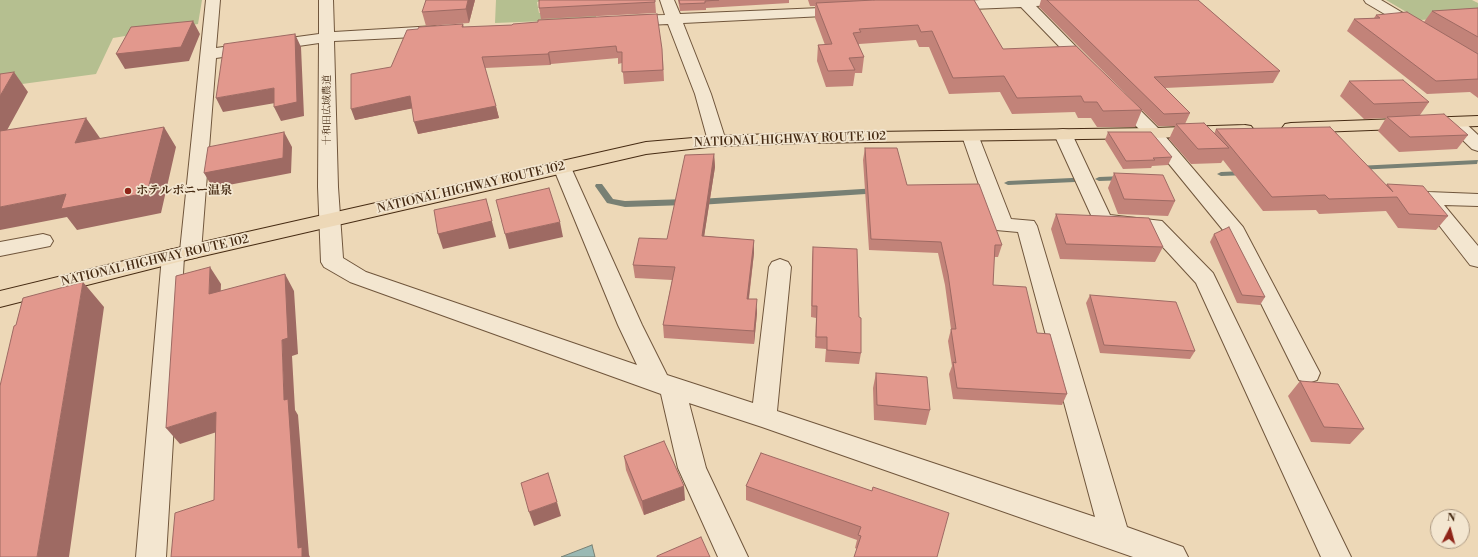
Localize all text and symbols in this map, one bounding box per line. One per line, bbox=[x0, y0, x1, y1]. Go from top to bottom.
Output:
street label: 十和田広域農道 bbox=[322, 75, 334, 145]
street label: NATIONAL HIGHWAY ROUTE 102 bbox=[694, 129, 886, 151]
street label: NATIONAL HIGHWAY ROUTE 102 bbox=[376, 159, 566, 217]
place label: ホテルポニー温泉 bbox=[136, 184, 232, 198]
marker: ホテルポニー温泉 bbox=[123, 186, 133, 196]
street label: NATIONAL HIGHWAY ROUTE 102 bbox=[60, 232, 250, 290]
north arrow bbox=[1430, 509, 1470, 549]
text: N bbox=[1446, 511, 1456, 525]

